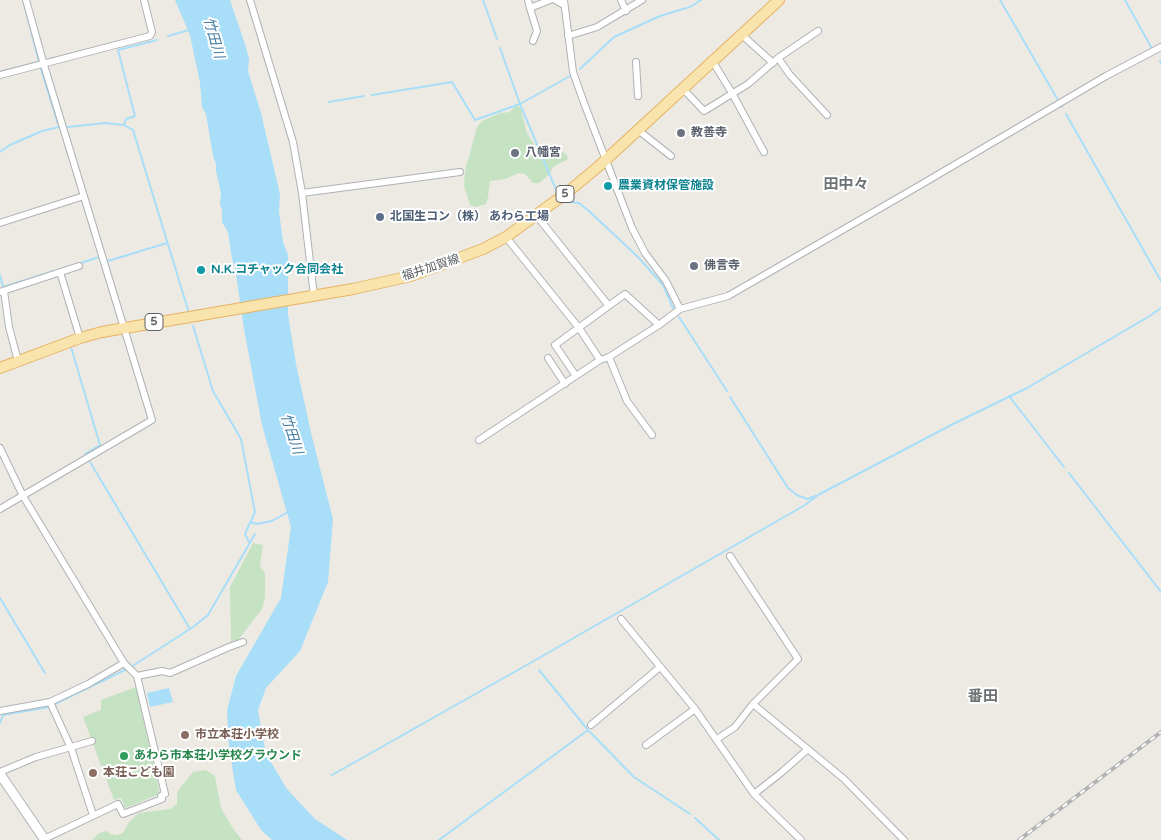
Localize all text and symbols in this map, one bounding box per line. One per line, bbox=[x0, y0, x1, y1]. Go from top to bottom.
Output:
water label: 竹田川 bbox=[199, 15, 227, 61]
place label: 教善寺 bbox=[691, 126, 727, 140]
marker: 教善寺 bbox=[675, 127, 687, 139]
place label: 八幡宮 bbox=[525, 146, 561, 160]
marker: 八幡宮 bbox=[509, 147, 521, 159]
district label: 田中々 bbox=[824, 176, 868, 194]
place label: 農業資材保管施設 bbox=[618, 179, 714, 193]
marker: 農業資材保管施設 bbox=[602, 180, 614, 192]
road number: 5 bbox=[556, 185, 574, 202]
place label: 北国生コン（株） あわら工場 bbox=[390, 210, 549, 224]
marker: 北国生コン（株） あわら工場 bbox=[374, 211, 386, 223]
street label: 福井加賀線 bbox=[400, 252, 462, 284]
place label: 佛言寺 bbox=[704, 259, 740, 273]
marker: 佛言寺 bbox=[688, 260, 700, 272]
place label: N.K.コチャック合同会社 bbox=[211, 263, 343, 277]
marker: N.K.コチャック合同会社 bbox=[195, 264, 207, 276]
road number: 5 bbox=[145, 314, 163, 331]
water label: 竹田川 bbox=[277, 411, 305, 457]
district label: 番田 bbox=[968, 688, 998, 706]
place label: 市立本荘小学校 bbox=[195, 728, 279, 742]
marker: 市立本荘小学校 bbox=[179, 729, 191, 741]
place label: あわら市本荘小学校グラウンド bbox=[134, 749, 302, 763]
marker: あわら市本荘小学校グラウンド bbox=[118, 750, 130, 762]
place label: 本荘こども園 bbox=[103, 766, 175, 780]
marker: 本荘こども園 bbox=[87, 767, 99, 779]

